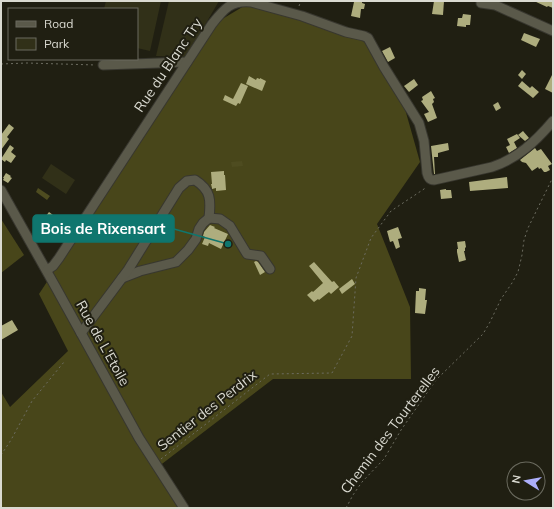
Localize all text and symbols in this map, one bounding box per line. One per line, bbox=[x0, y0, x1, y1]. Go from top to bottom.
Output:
legend bbox=[8, 8, 138, 60]
street label: Rue du Blanc Try bbox=[130, 14, 206, 115]
text: Road bbox=[44, 16, 73, 31]
text: Park bbox=[44, 36, 70, 51]
callout: Bois de Rixensart bbox=[33, 215, 174, 242]
text: Bois de Rixensart bbox=[41, 219, 166, 238]
street label: Rue de L'Etoile bbox=[72, 297, 134, 389]
street label: Chemin des Tourterelles bbox=[336, 363, 444, 497]
street label: Sentier des Perdrix bbox=[154, 365, 261, 454]
north arrow bbox=[506, 461, 546, 501]
text: N bbox=[509, 474, 524, 485]

